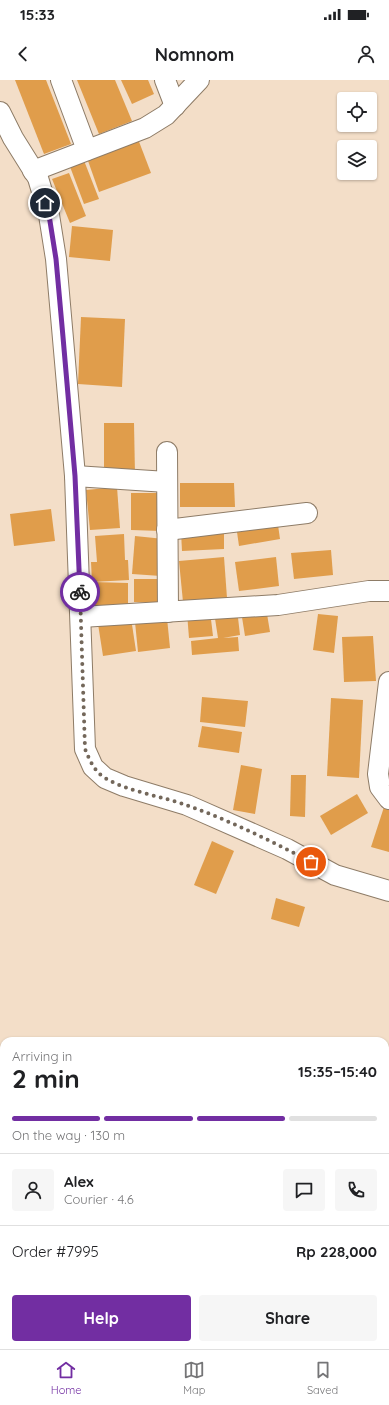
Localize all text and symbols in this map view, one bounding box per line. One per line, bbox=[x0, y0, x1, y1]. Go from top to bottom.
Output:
text: 15:33 bbox=[20, 5, 55, 24]
icon: back bbox=[12, 43, 34, 65]
text: Nomnom bbox=[155, 43, 234, 66]
icon: person bbox=[355, 43, 377, 65]
map controls bbox=[337, 92, 377, 180]
button: locate bbox=[337, 92, 377, 132]
button: layers bbox=[337, 140, 377, 180]
pin bbox=[28, 186, 62, 220]
icon: home bbox=[34, 192, 56, 214]
courier bbox=[60, 572, 100, 612]
icon: bike bbox=[69, 581, 91, 603]
pin bbox=[294, 845, 328, 879]
icon: bag bbox=[300, 851, 322, 873]
text: Arriving in bbox=[12, 1048, 72, 1064]
text: 2 min bbox=[12, 1062, 80, 1095]
text: 15:35–15:40 bbox=[298, 1062, 377, 1081]
text: On the way · 130 m bbox=[12, 1127, 125, 1143]
button: person bbox=[12, 1169, 54, 1211]
button: chat bbox=[283, 1169, 325, 1211]
button: phone bbox=[335, 1169, 377, 1211]
text: Alex bbox=[64, 1172, 94, 1191]
text: Courier · 4.6 bbox=[64, 1191, 134, 1207]
text: Order #7995 bbox=[12, 1242, 99, 1261]
text: Rp 228,000 bbox=[296, 1242, 377, 1261]
button: Help bbox=[12, 1295, 191, 1341]
button: Share bbox=[199, 1295, 377, 1341]
tab: Home bbox=[51, 1359, 82, 1397]
tab: Map bbox=[183, 1359, 205, 1397]
tab: Saved bbox=[307, 1359, 338, 1397]

